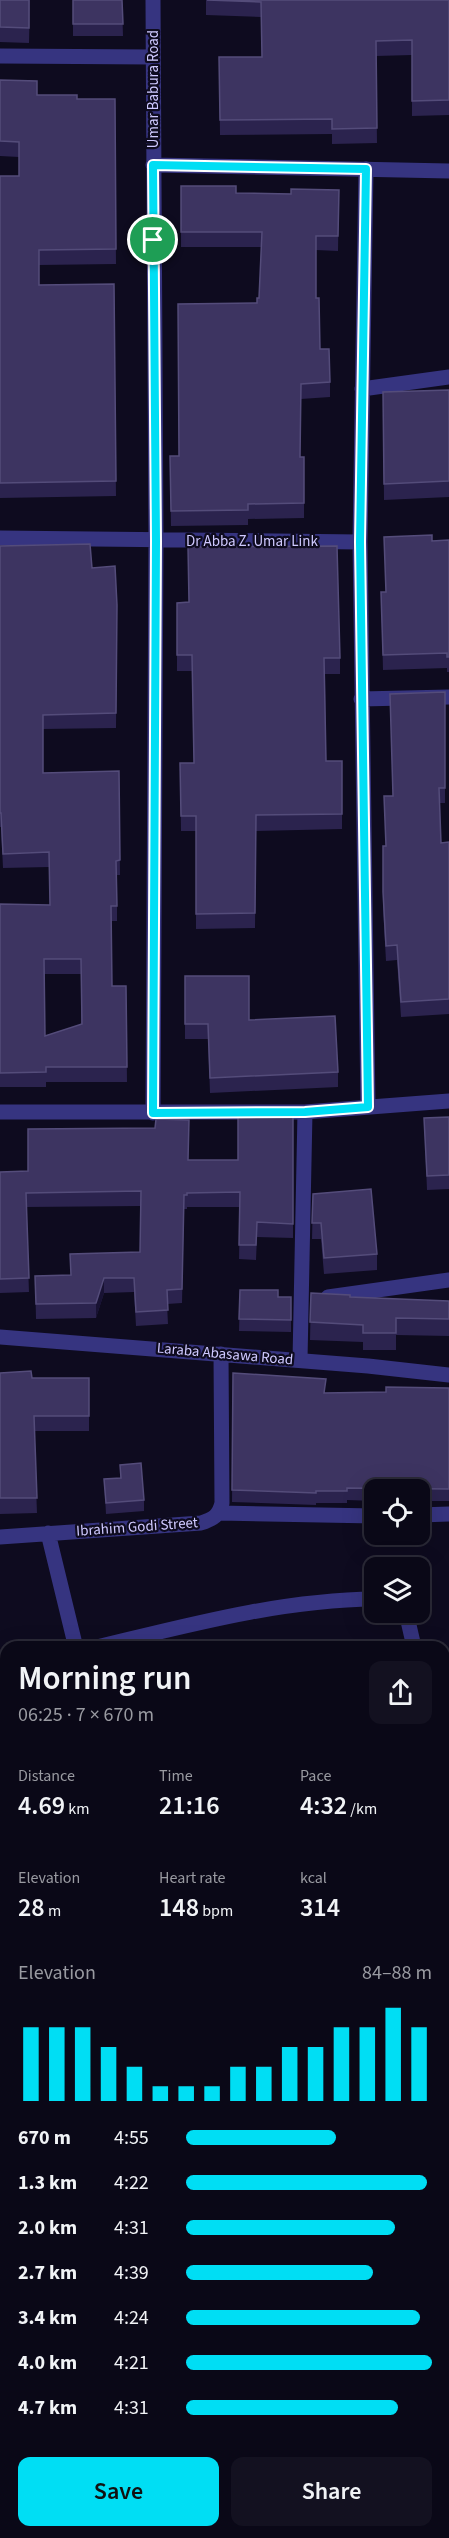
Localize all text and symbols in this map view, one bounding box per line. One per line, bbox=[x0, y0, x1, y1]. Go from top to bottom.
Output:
street label: Umar Babura Road bbox=[143, 30, 164, 148]
pin bbox=[127, 214, 178, 265]
icon: arrive bbox=[136, 223, 169, 256]
street label: Dr Abba Z. Umar Link bbox=[186, 531, 318, 552]
street label: Laraba Abasawa Road bbox=[156, 1338, 294, 1370]
map controls bbox=[364, 1479, 430, 1623]
button: locate bbox=[364, 1479, 430, 1545]
street label: Ibrahim Godi Street bbox=[75, 1512, 199, 1542]
button: layers bbox=[364, 1557, 430, 1623]
text: Morning run bbox=[18, 1655, 192, 1702]
button: share bbox=[369, 1661, 432, 1724]
text: 06:25 · 7 × 670 m bbox=[18, 1701, 154, 1729]
text: Distance bbox=[18, 1765, 75, 1787]
text: Time bbox=[159, 1765, 193, 1787]
text: Pace bbox=[300, 1765, 331, 1787]
text: 4.69 bbox=[18, 1787, 65, 1824]
text: 21:16 bbox=[159, 1787, 220, 1824]
text: 4:32 bbox=[300, 1787, 347, 1824]
text: km bbox=[65, 1798, 90, 1820]
text: /km bbox=[347, 1798, 377, 1820]
text: Elevation bbox=[18, 1867, 80, 1889]
text: Heart rate bbox=[159, 1867, 226, 1889]
text: kcal bbox=[300, 1867, 327, 1889]
text: 28 bbox=[18, 1889, 45, 1926]
text: 148 bbox=[159, 1889, 199, 1926]
text: 314 bbox=[300, 1889, 340, 1926]
text: m bbox=[45, 1900, 61, 1922]
text: bpm bbox=[199, 1900, 233, 1922]
text: Elevation bbox=[18, 1959, 96, 1987]
text: 84–88 m bbox=[362, 1959, 432, 1987]
text: 670 m bbox=[18, 2124, 71, 2152]
text: 4:55 bbox=[114, 2124, 149, 2152]
text: 1.3 km bbox=[18, 2169, 77, 2197]
text: 4:22 bbox=[114, 2169, 149, 2197]
text: 2.0 km bbox=[18, 2214, 77, 2242]
text: 4:31 bbox=[114, 2214, 149, 2242]
text: 2.7 km bbox=[18, 2259, 77, 2287]
text: 4:39 bbox=[114, 2259, 149, 2287]
text: 3.4 km bbox=[18, 2304, 77, 2332]
text: 4:24 bbox=[114, 2304, 149, 2332]
text: 4.0 km bbox=[18, 2349, 77, 2377]
text: 4:21 bbox=[114, 2349, 149, 2377]
text: 4.7 km bbox=[18, 2394, 77, 2422]
text: 4:31 bbox=[114, 2394, 149, 2422]
button: Save bbox=[18, 2457, 219, 2526]
button: Share bbox=[231, 2457, 432, 2526]

